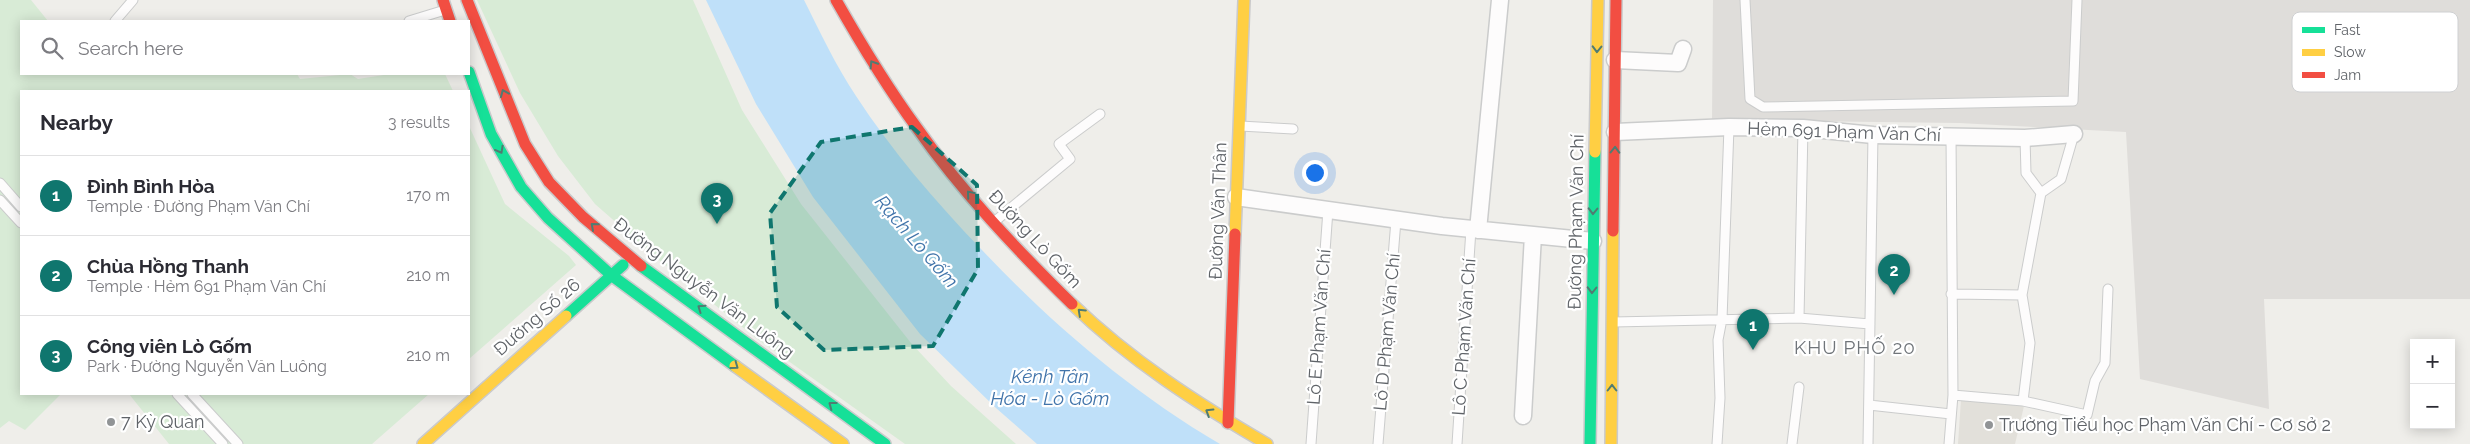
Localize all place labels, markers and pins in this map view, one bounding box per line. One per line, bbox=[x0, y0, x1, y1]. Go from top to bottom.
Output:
pin: 3 bbox=[701, 183, 733, 224]
pin: 2 bbox=[1878, 254, 1910, 295]
pin: 1 bbox=[1737, 309, 1769, 350]
place label: 7 Kỳ Quan bbox=[121, 411, 205, 432]
place label: Trường Tiểu học Phạm Văn Chí - Cơ sở 2 bbox=[1999, 414, 2331, 435]
marker: 7 Kỳ Quan bbox=[105, 416, 117, 428]
marker: Trường Tiểu học Phạm Văn Chí - Cơ sở 2 bbox=[1983, 419, 1995, 431]

